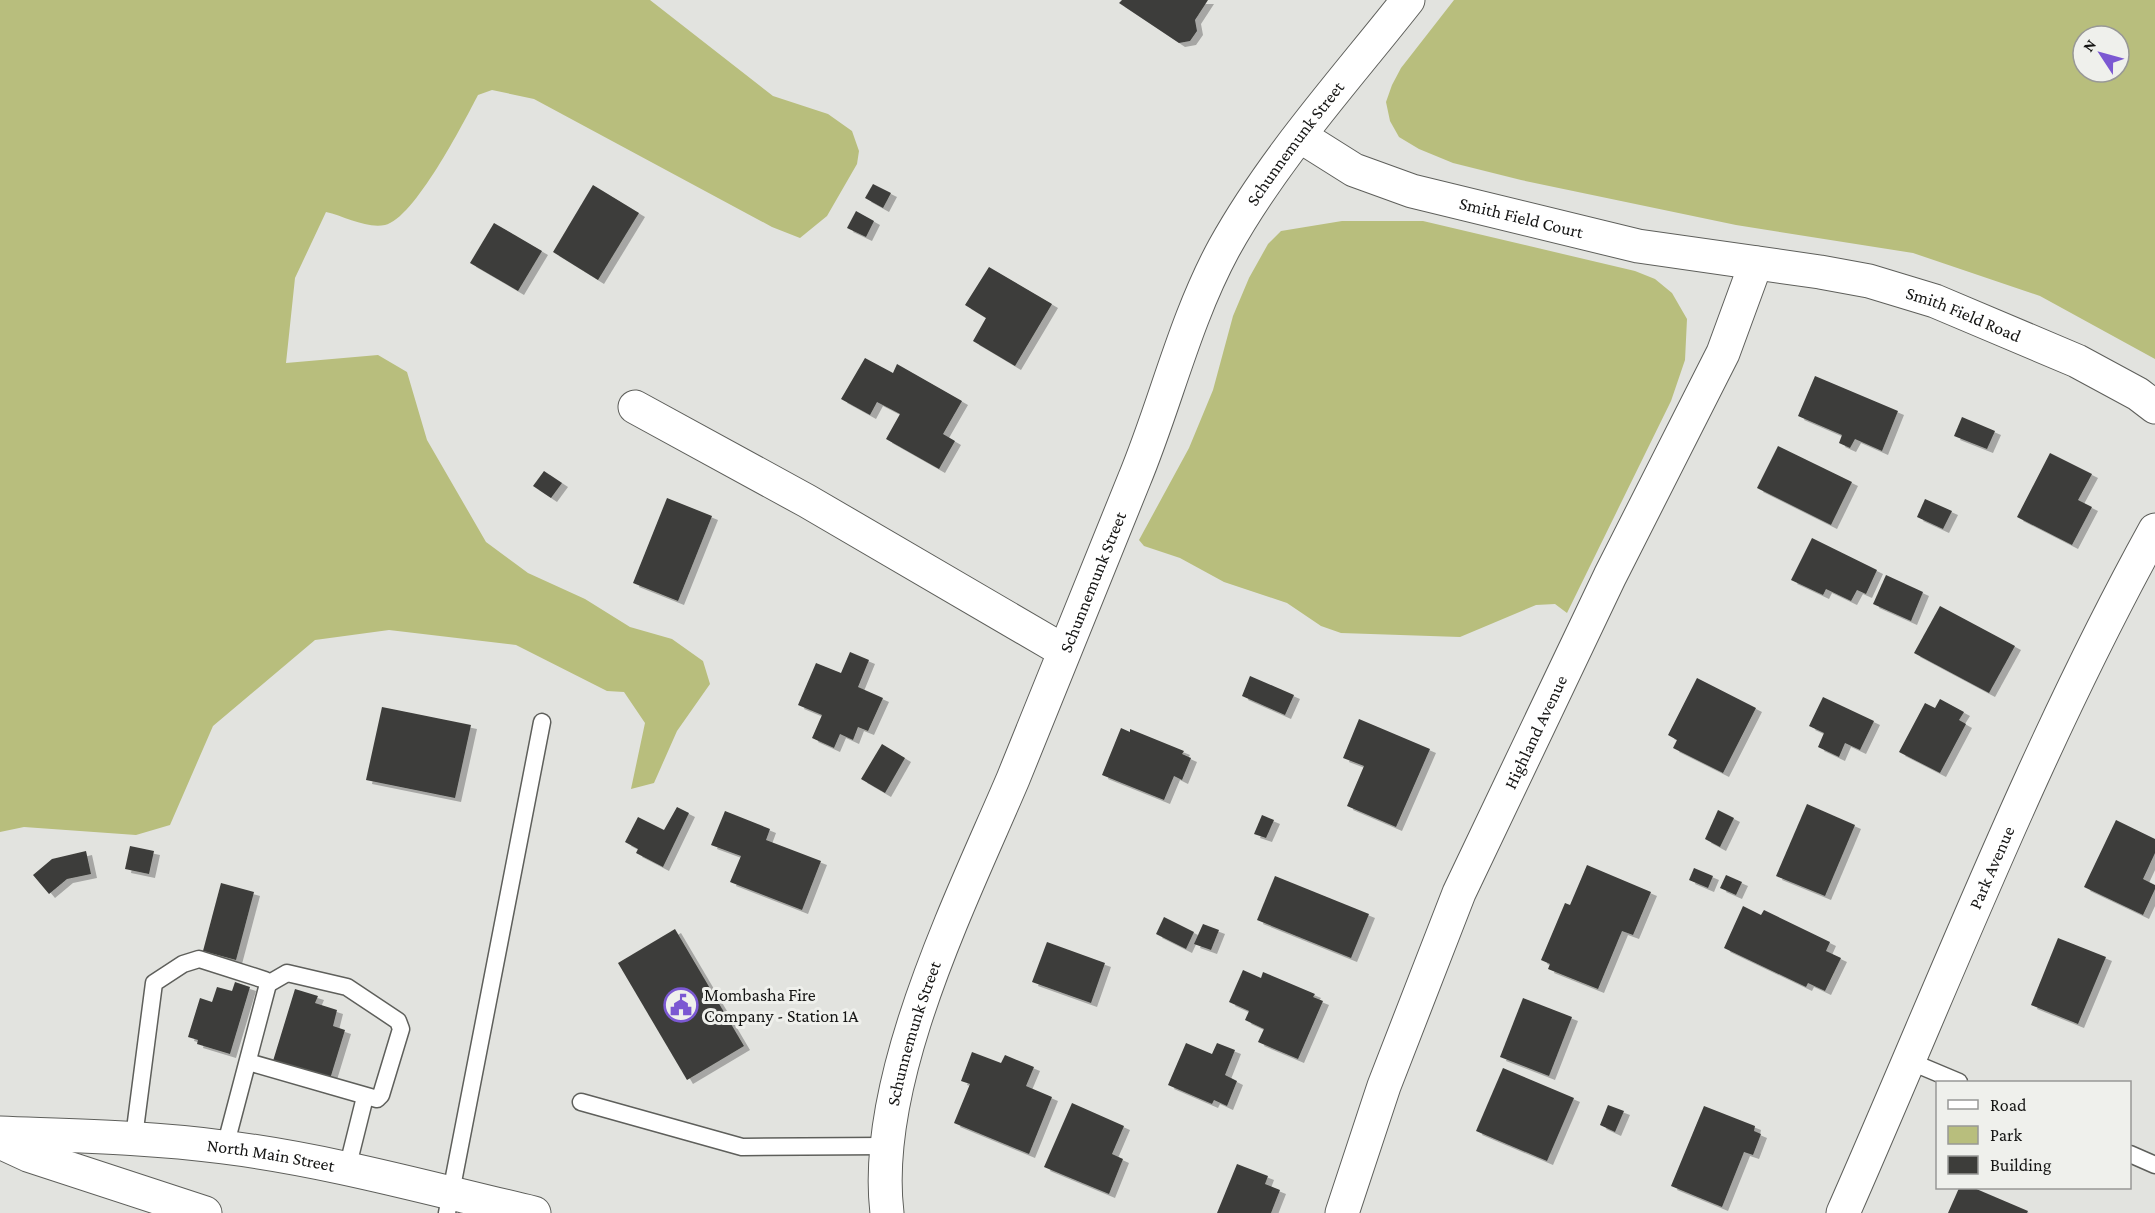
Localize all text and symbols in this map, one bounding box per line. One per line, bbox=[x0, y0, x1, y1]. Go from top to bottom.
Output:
north arrow bbox=[2071, 24, 2131, 84]
text: N bbox=[2079, 36, 2099, 55]
street label: Schunnemunk Street bbox=[1242, 76, 1349, 209]
street label: Smith Field Court bbox=[1457, 193, 1586, 243]
street label: Smith Field Road bbox=[1904, 283, 2024, 346]
street label: Schunnemunk Street bbox=[1055, 508, 1131, 656]
street label: Highland Avenue bbox=[1500, 672, 1571, 792]
street label: Park Avenue bbox=[1965, 823, 2019, 912]
street label: Schunnemunk Street bbox=[883, 957, 945, 1108]
place label: Mombasha Fire Company - Station 1A bbox=[704, 985, 859, 1026]
public building icon: Mombasha Fire Company - Station 1A bbox=[663, 987, 699, 1023]
legend bbox=[1936, 1081, 2131, 1189]
text: Road bbox=[1990, 1095, 2027, 1115]
text: Park bbox=[1990, 1125, 2022, 1145]
street label: North Main Street bbox=[206, 1135, 338, 1176]
text: Building bbox=[1990, 1155, 2052, 1175]

